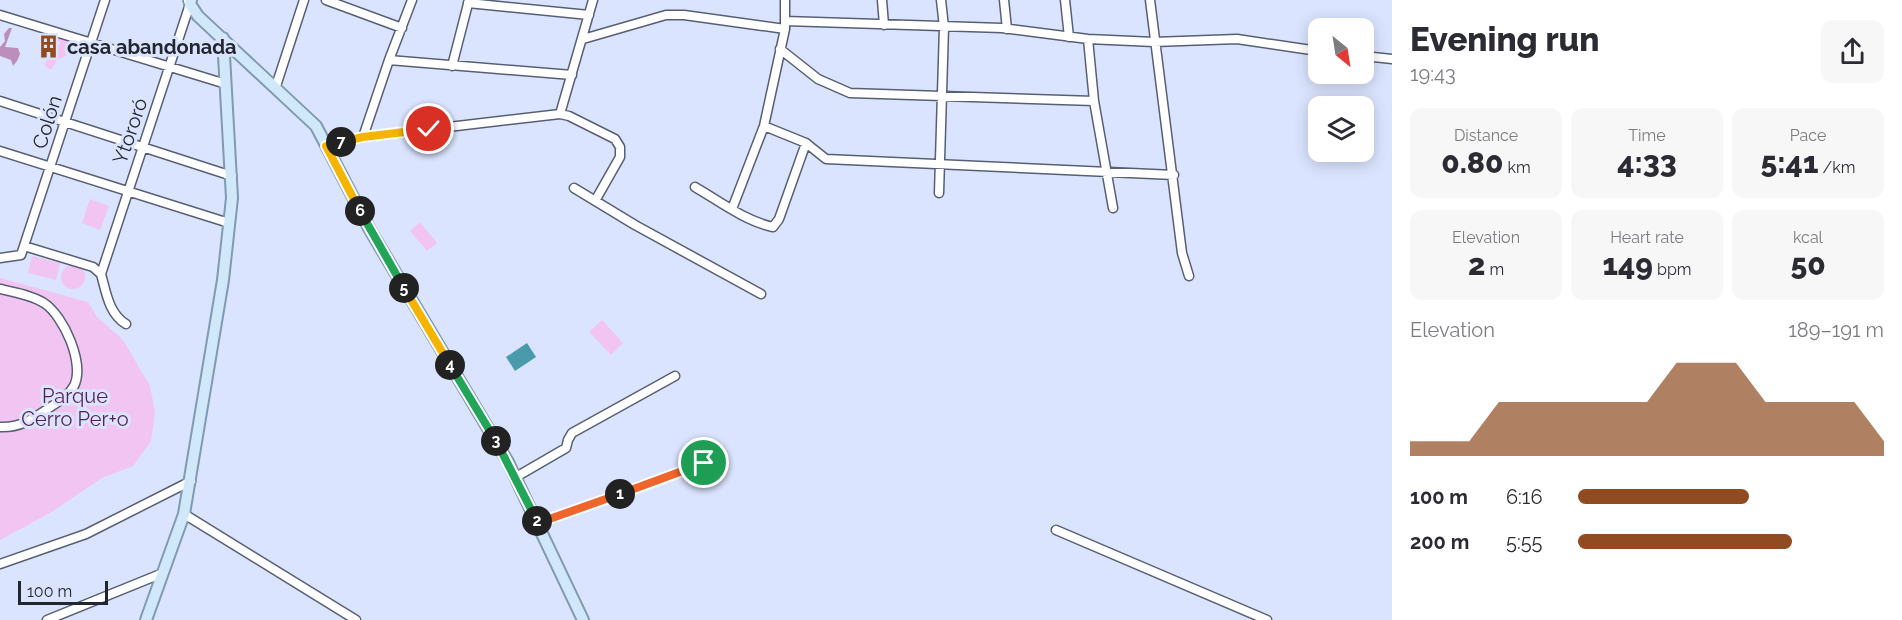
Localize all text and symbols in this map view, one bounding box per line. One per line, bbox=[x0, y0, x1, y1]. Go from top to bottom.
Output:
north arrow bbox=[1308, 18, 1374, 84]
map controls bbox=[1308, 18, 1374, 162]
text: Evening run bbox=[1410, 20, 1600, 59]
button: share bbox=[1821, 20, 1884, 83]
building icon: casa abandonada bbox=[36, 34, 62, 60]
place label: casa abandonada bbox=[67, 35, 237, 59]
text: 19:43 bbox=[1410, 62, 1456, 86]
street label: Colón bbox=[27, 92, 67, 152]
street label: Ytororó bbox=[108, 95, 152, 167]
button: layers bbox=[1308, 96, 1374, 162]
pin bbox=[403, 103, 454, 154]
icon: check bbox=[412, 112, 445, 145]
text: Distance bbox=[1454, 126, 1518, 145]
text: Time bbox=[1628, 126, 1666, 145]
text: Pace bbox=[1790, 126, 1826, 145]
pin: 7 bbox=[326, 127, 356, 157]
text: 7 bbox=[337, 132, 345, 151]
text: 0.80 bbox=[1441, 145, 1503, 180]
text: 4:33 bbox=[1617, 145, 1677, 180]
text: 5:41 bbox=[1761, 145, 1818, 180]
text: km bbox=[1503, 158, 1531, 177]
text: /km bbox=[1818, 158, 1855, 177]
pin: 6 bbox=[345, 196, 375, 226]
text: 6 bbox=[355, 201, 365, 220]
text: Elevation bbox=[1452, 228, 1520, 247]
text: Heart rate bbox=[1610, 228, 1684, 247]
text: kcal bbox=[1793, 228, 1823, 247]
text: 2 bbox=[1468, 247, 1485, 282]
text: 149 bbox=[1602, 247, 1653, 282]
text: 50 bbox=[1790, 247, 1826, 282]
text: m bbox=[1485, 260, 1504, 279]
text: bpm bbox=[1653, 260, 1692, 279]
pin: 5 bbox=[389, 273, 419, 303]
text: 5 bbox=[400, 278, 408, 297]
text: Elevation bbox=[1410, 318, 1495, 342]
text: 189–191 m bbox=[1788, 318, 1884, 342]
pin: 4 bbox=[435, 350, 465, 380]
text: 4 bbox=[445, 355, 455, 374]
park label: Parque Cerro Per+o bbox=[21, 384, 129, 431]
pin: 3 bbox=[481, 426, 511, 456]
text: 3 bbox=[492, 431, 500, 450]
pin bbox=[678, 437, 729, 488]
icon: arrive bbox=[687, 446, 720, 479]
pin: 1 bbox=[605, 479, 635, 509]
text: 1 bbox=[616, 484, 624, 503]
text: 100 m bbox=[1410, 485, 1468, 509]
text: 6:16 bbox=[1506, 485, 1542, 509]
pin: 2 bbox=[522, 506, 552, 536]
text: 2 bbox=[532, 511, 542, 530]
text: 200 m bbox=[1410, 530, 1469, 554]
text: 5:55 bbox=[1506, 530, 1542, 554]
scale bar bbox=[18, 578, 108, 606]
text: 100 m bbox=[27, 582, 72, 601]

